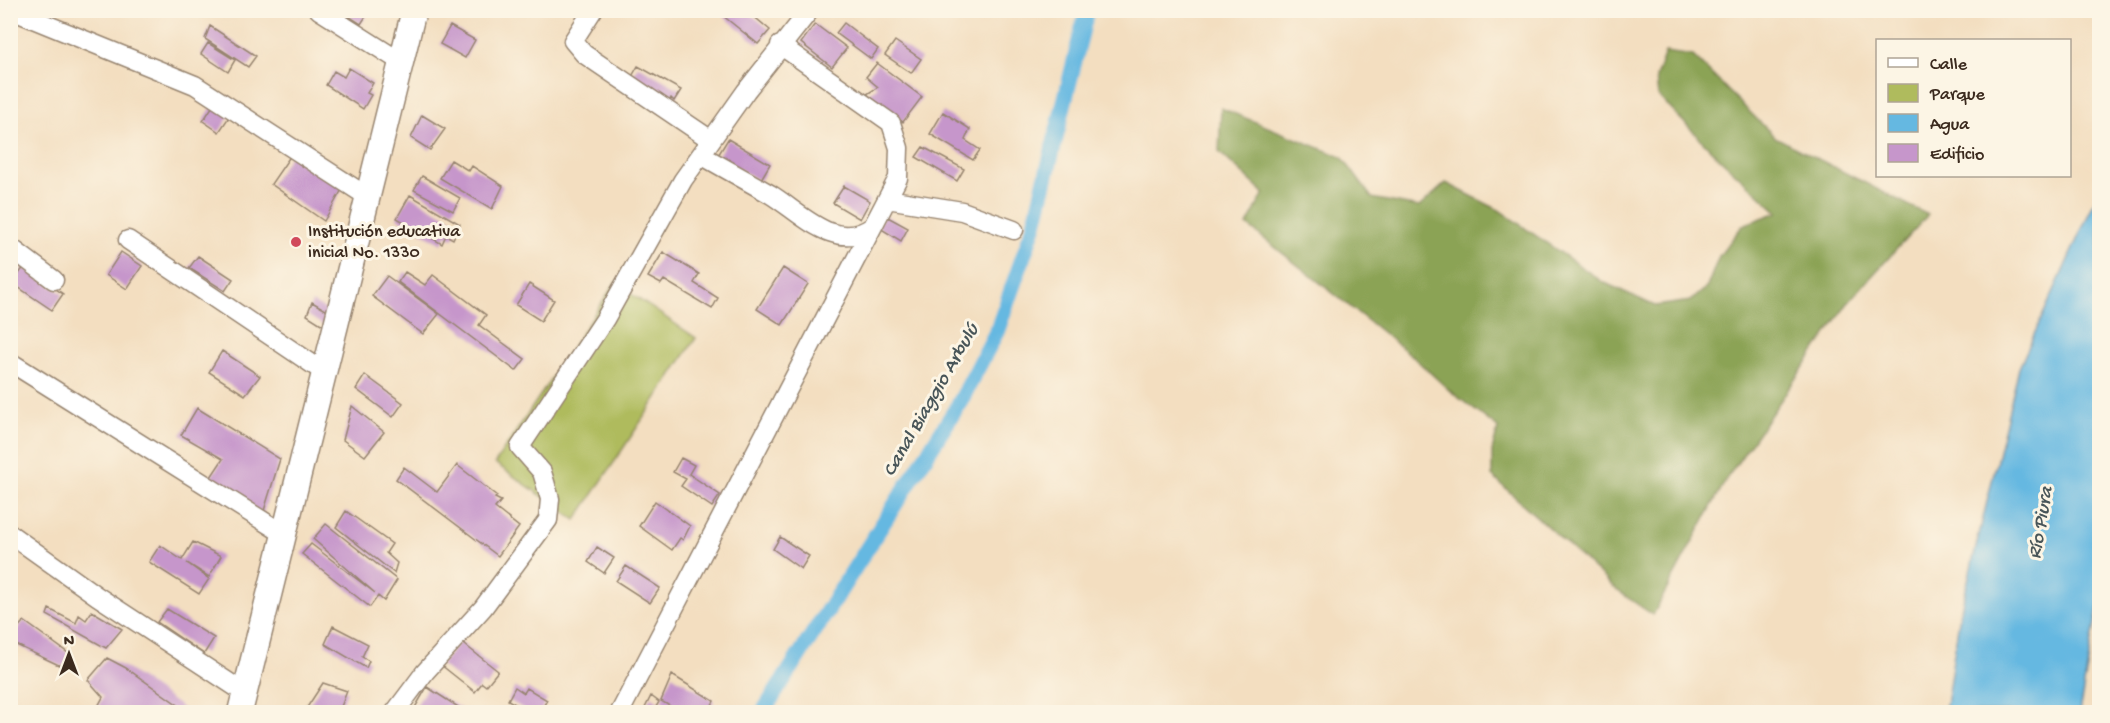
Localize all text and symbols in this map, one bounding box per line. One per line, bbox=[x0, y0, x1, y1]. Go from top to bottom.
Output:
legend bbox=[1876, 39, 2071, 177]
text: Calle bbox=[1930, 55, 1968, 76]
text: Parque bbox=[1929, 85, 1986, 106]
text: Agua bbox=[1930, 115, 1970, 136]
text: Edificio bbox=[1930, 145, 1984, 166]
place label: Institución educativa inicial No. 1330 bbox=[308, 222, 461, 264]
marker: Institución educativa inicial No. 1330 bbox=[289, 235, 303, 249]
water label: Canal Biaggio Arbulú bbox=[879, 319, 986, 481]
water label: Río Piura bbox=[2024, 483, 2060, 561]
north arrow bbox=[39, 624, 99, 684]
text: N bbox=[64, 633, 75, 652]

